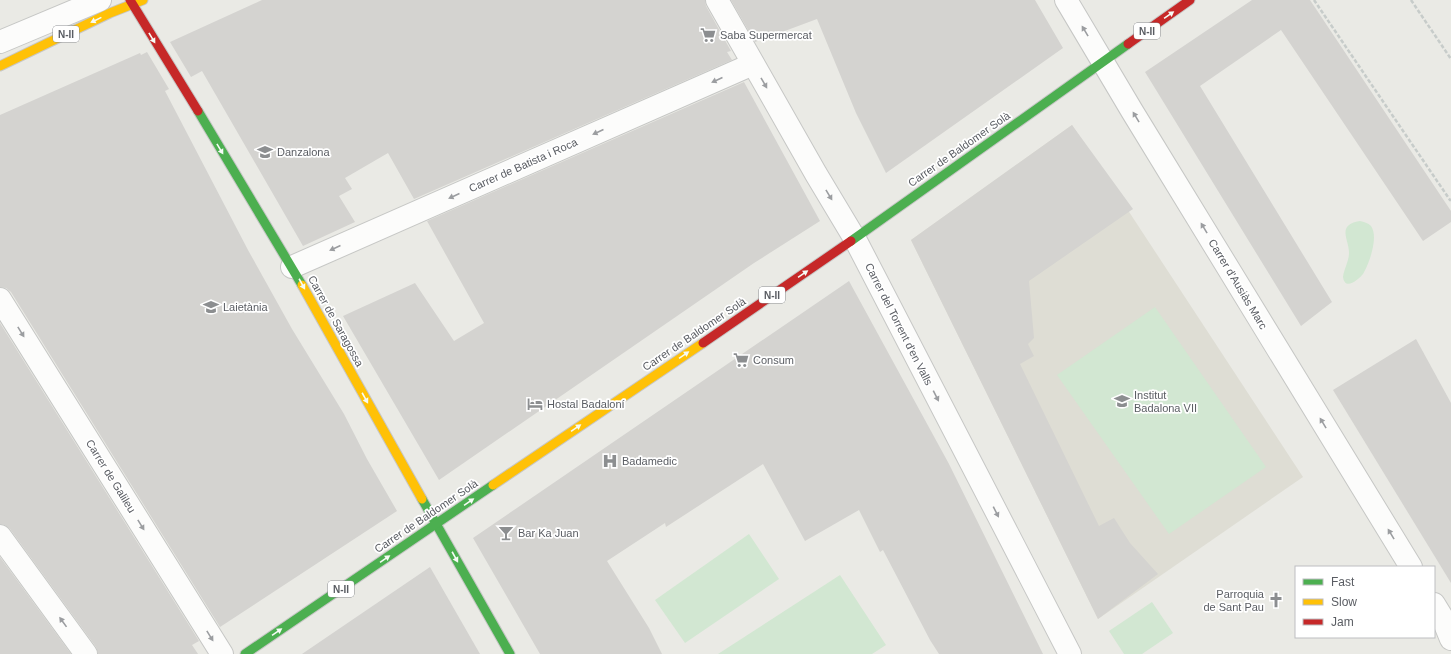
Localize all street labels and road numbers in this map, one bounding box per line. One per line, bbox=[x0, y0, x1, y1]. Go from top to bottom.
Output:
road number: N-II bbox=[1134, 23, 1160, 39]
road number: N-II bbox=[53, 26, 79, 42]
street label: Carrer de Baldomer Solà bbox=[906, 109, 1013, 189]
street label: Carrer de Batista i Roca bbox=[467, 135, 580, 194]
street label: Carrer d'Ausiàs Marc bbox=[1206, 237, 1270, 332]
street label: Carrer del Torrent d'en Valls bbox=[863, 261, 935, 388]
street label: Carrer de Saragossa bbox=[306, 273, 366, 369]
road number: N-II bbox=[759, 287, 785, 303]
street label: Carrer de Baldomer Solà bbox=[640, 295, 749, 373]
street label: Carrer de Galileu bbox=[84, 437, 138, 515]
street label: Carrer de Baldomer Solà bbox=[372, 477, 481, 555]
road number: N-II bbox=[328, 581, 354, 597]

